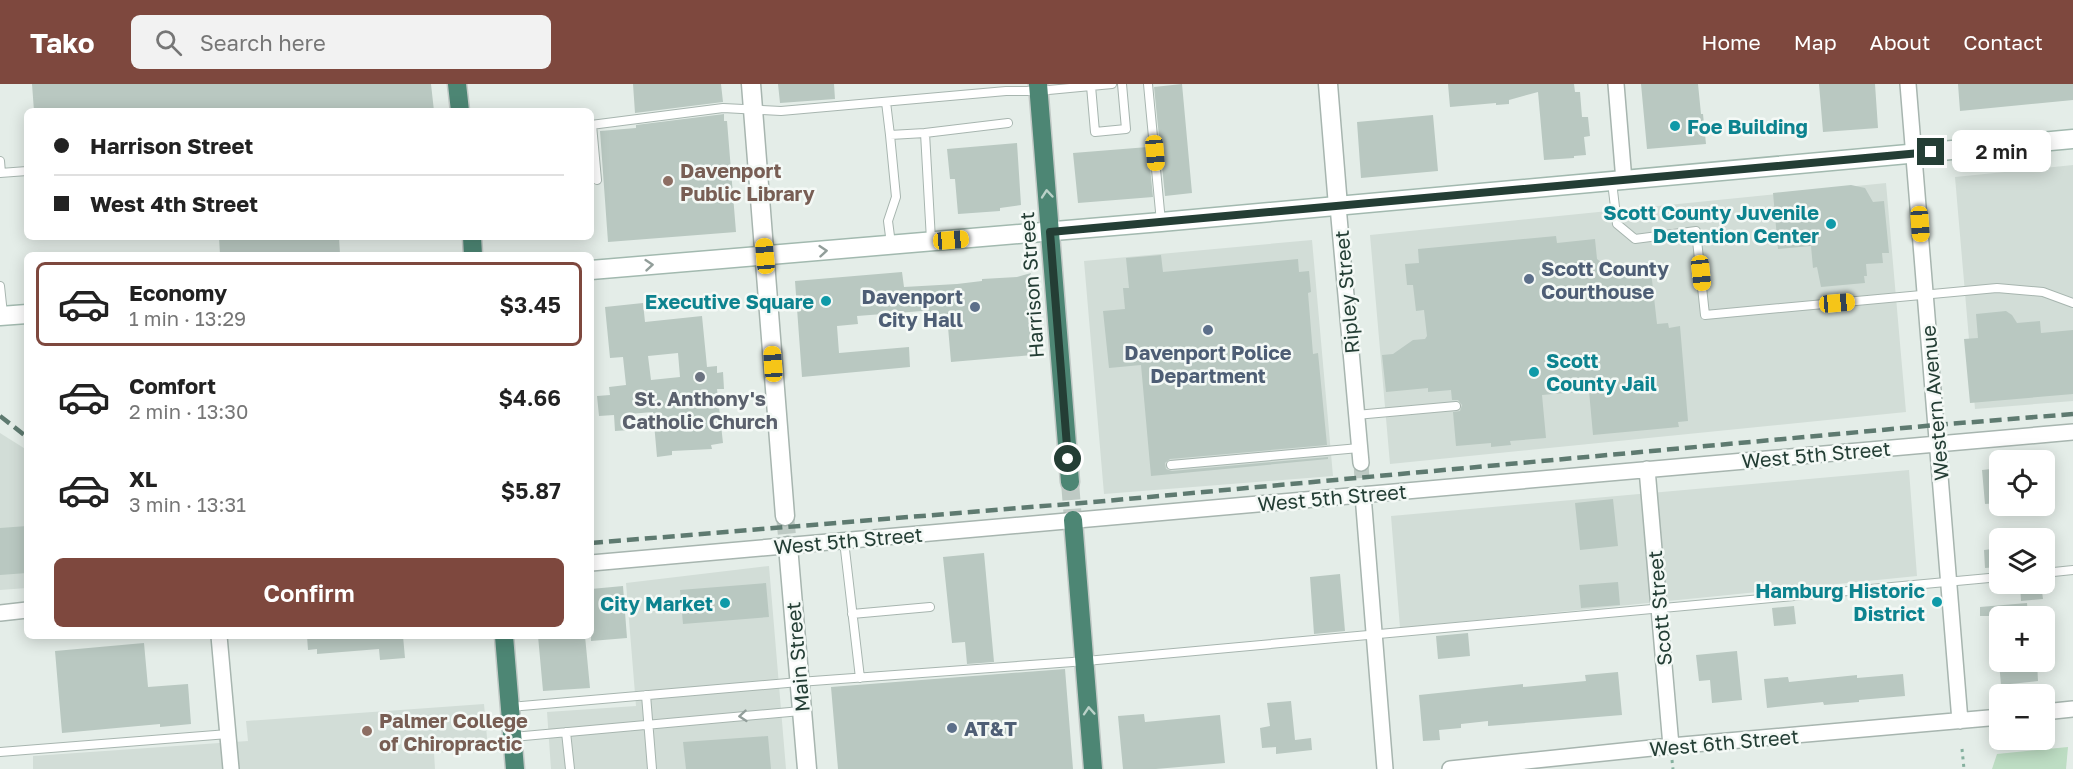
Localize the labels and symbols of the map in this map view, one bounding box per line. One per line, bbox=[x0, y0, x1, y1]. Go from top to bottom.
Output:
place label: Foe Building bbox=[1687, 114, 1808, 138]
marker: Foe Building bbox=[1668, 119, 1682, 133]
callout: 2 min bbox=[1952, 131, 2051, 173]
car bbox=[1144, 134, 1166, 172]
route end bbox=[1917, 138, 1944, 165]
place label: Davenport Public Library bbox=[680, 158, 815, 205]
marker: Davenport Public Library bbox=[661, 174, 675, 188]
one-way arrow bbox=[1041, 189, 1054, 198]
place label: Scott County Juvenile Detention Center bbox=[1603, 200, 1819, 247]
car bbox=[1910, 205, 1930, 243]
street label: Harrison Street bbox=[1014, 211, 1048, 359]
marker: Scott County Juvenile Detention Center bbox=[1824, 217, 1838, 231]
car bbox=[932, 229, 970, 251]
street label: Ripley Street bbox=[1329, 229, 1363, 355]
car bbox=[754, 237, 776, 275]
one-way arrow bbox=[819, 245, 828, 258]
car bbox=[1690, 254, 1712, 292]
place label: Scott County Courthouse bbox=[1541, 256, 1669, 303]
one-way arrow bbox=[645, 259, 654, 272]
marker: Scott County Courthouse bbox=[1522, 272, 1536, 286]
place label: Davenport City Hall bbox=[861, 284, 963, 331]
place label: Executive Square bbox=[645, 289, 814, 313]
car bbox=[1818, 292, 1856, 314]
marker: Executive Square bbox=[819, 294, 833, 308]
marker: Davenport City Hall bbox=[968, 300, 982, 314]
marker: Davenport Police Department bbox=[1201, 323, 1215, 337]
street label: Western Avenue bbox=[1915, 324, 1953, 482]
place label: Davenport Police Department bbox=[1124, 340, 1292, 387]
car bbox=[763, 345, 783, 383]
place label: Scott County Jail bbox=[1546, 348, 1657, 395]
marker: Scott County Jail bbox=[1527, 365, 1541, 379]
marker: St. Anthony's Catholic Church bbox=[693, 370, 707, 384]
place label: St. Anthony's Catholic Church bbox=[622, 386, 778, 433]
street label: West 5th Street bbox=[1740, 436, 1892, 472]
route start bbox=[1054, 445, 1081, 472]
street label: West 5th Street bbox=[1256, 479, 1408, 515]
street label: West 5th Street bbox=[772, 522, 924, 558]
street label: Scott Street bbox=[1642, 549, 1676, 667]
place label: Hamburg Historic District bbox=[1755, 578, 1925, 625]
place label: City Market bbox=[600, 591, 713, 615]
marker: Hamburg Historic District bbox=[1930, 595, 1944, 609]
marker: City Market bbox=[718, 596, 732, 610]
street label: Main Street bbox=[780, 601, 814, 713]
one-way arrow bbox=[1083, 706, 1096, 715]
place label: Palmer College of Chiropractic bbox=[379, 708, 528, 755]
one-way arrow bbox=[738, 709, 747, 722]
place label: AT&T bbox=[964, 716, 1017, 740]
marker: AT&T bbox=[945, 721, 959, 735]
marker: Palmer College of Chiropractic bbox=[360, 724, 374, 738]
street label: West 6th Street bbox=[1648, 724, 1800, 760]

